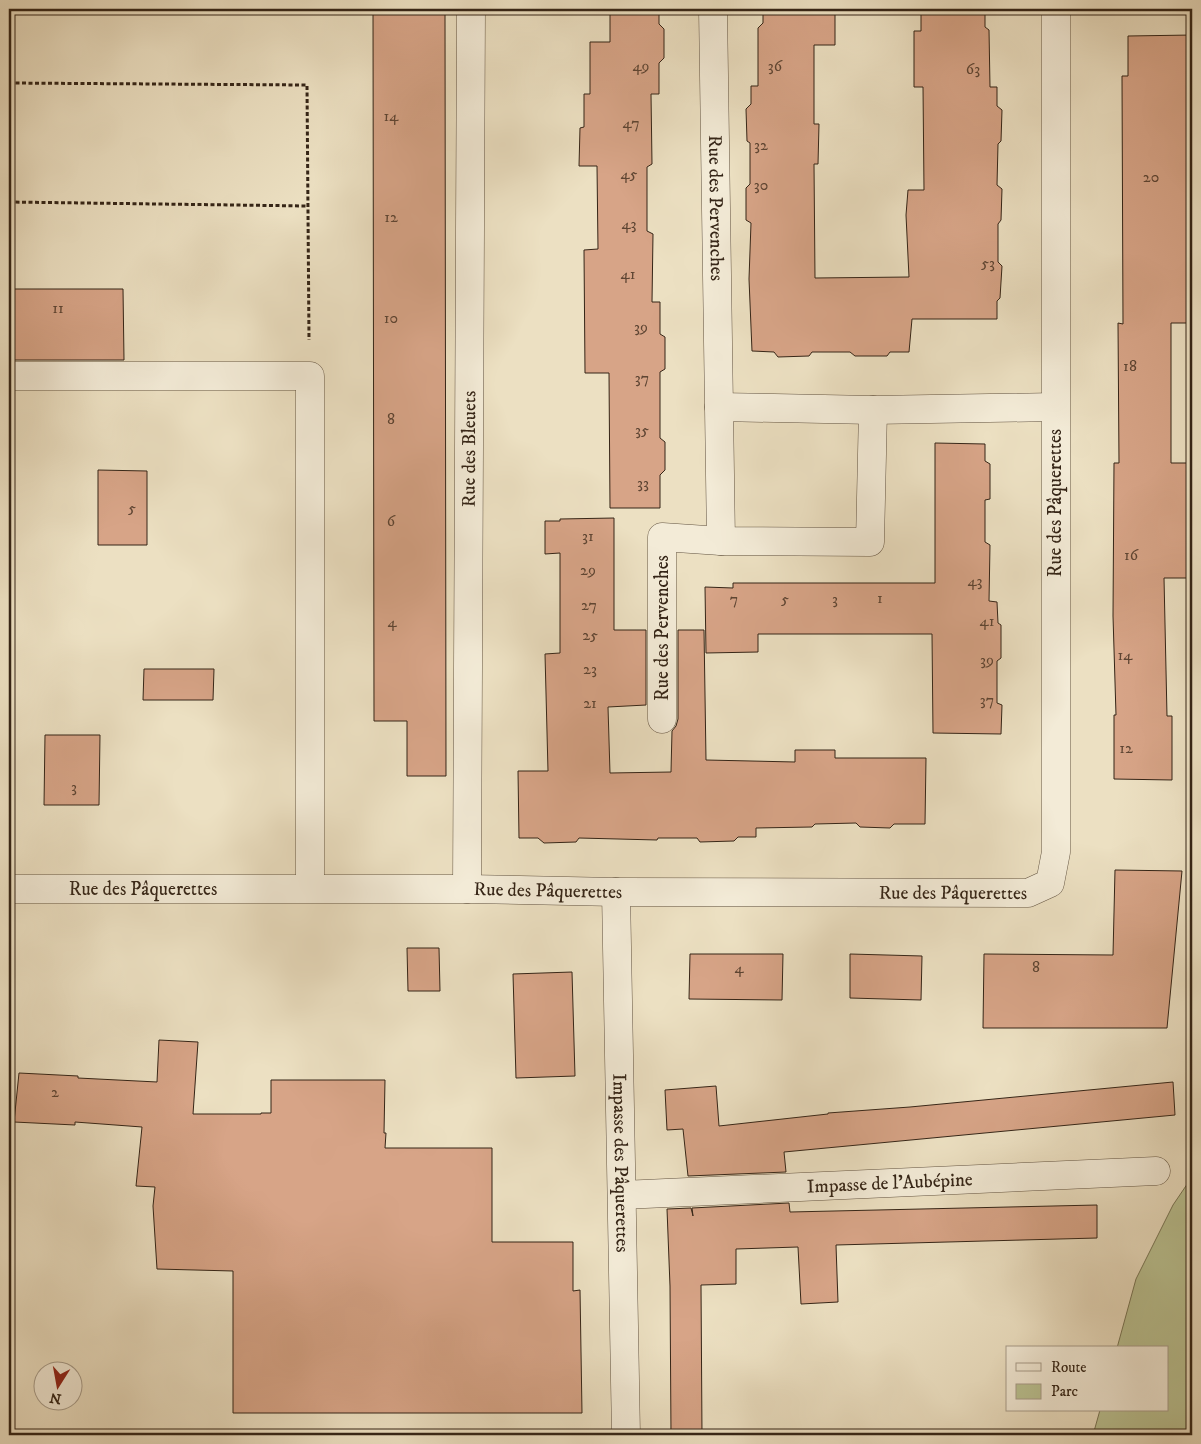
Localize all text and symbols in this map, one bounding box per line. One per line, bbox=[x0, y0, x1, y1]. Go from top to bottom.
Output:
house number: 49 bbox=[632, 56, 650, 76]
house number: 36 bbox=[768, 56, 783, 76]
house number: 63 bbox=[966, 59, 980, 79]
house number: 14 bbox=[383, 106, 399, 126]
house number: 47 bbox=[622, 113, 640, 133]
street label: Rue des Pervenches bbox=[703, 135, 729, 281]
house number: 32 bbox=[754, 135, 768, 155]
house number: 45 bbox=[620, 164, 638, 184]
house number: 20 bbox=[1143, 167, 1159, 187]
house number: 30 bbox=[754, 175, 768, 195]
house number: 12 bbox=[384, 207, 398, 227]
house number: 43 bbox=[621, 214, 637, 234]
house number: 53 bbox=[981, 253, 995, 273]
house number: 41 bbox=[620, 264, 636, 284]
house number: 11 bbox=[52, 298, 64, 318]
house number: 10 bbox=[384, 308, 398, 328]
house number: 39 bbox=[634, 317, 648, 337]
house number: 18 bbox=[1123, 356, 1137, 376]
house number: 37 bbox=[635, 368, 649, 388]
street label: Rue des Bleuets bbox=[457, 391, 481, 507]
house number: 8 bbox=[387, 409, 395, 429]
house number: 35 bbox=[635, 420, 649, 440]
street label: Rue des Pâquerettes bbox=[1044, 429, 1068, 577]
house number: 33 bbox=[637, 473, 649, 493]
house number: 5 bbox=[128, 498, 136, 518]
house number: 6 bbox=[387, 511, 396, 531]
house number: 31 bbox=[582, 526, 594, 546]
house number: 16 bbox=[1124, 545, 1139, 565]
street label: Rue des Pervenches bbox=[651, 555, 674, 701]
house number: 29 bbox=[580, 560, 596, 580]
house number: 43 bbox=[967, 571, 983, 591]
house number: 1 bbox=[877, 588, 883, 608]
house number: 7 bbox=[730, 589, 738, 609]
house number: 5 bbox=[781, 589, 789, 609]
house number: 3 bbox=[832, 589, 838, 609]
house number: 27 bbox=[581, 595, 597, 615]
house number: 41 bbox=[979, 611, 995, 631]
house number: 4 bbox=[387, 612, 397, 632]
house number: 25 bbox=[582, 625, 598, 645]
house number: 14 bbox=[1117, 645, 1133, 665]
house number: 39 bbox=[980, 650, 994, 670]
house number: 23 bbox=[583, 659, 597, 679]
house number: 37 bbox=[980, 690, 994, 710]
house number: 21 bbox=[583, 693, 597, 713]
house number: 12 bbox=[1119, 738, 1133, 758]
house number: 3 bbox=[71, 777, 77, 797]
street label: Rue des Pâquerettes bbox=[69, 878, 217, 902]
street label: Rue des Pâquerettes bbox=[474, 878, 622, 904]
street label: Rue des Pâquerettes bbox=[879, 881, 1027, 905]
house number: 8 bbox=[1032, 957, 1040, 977]
house number: 4 bbox=[734, 958, 744, 978]
street label: Impasse des Pâquerettes bbox=[608, 1073, 634, 1253]
house number: 2 bbox=[51, 1082, 59, 1102]
street label: Impasse de l'Aubépine bbox=[806, 1168, 973, 1198]
legend bbox=[1006, 1346, 1168, 1412]
text: Route bbox=[1051, 1358, 1086, 1377]
north arrow bbox=[32, 1362, 82, 1412]
text: Parc bbox=[1051, 1382, 1079, 1401]
text: N bbox=[48, 1388, 63, 1408]

